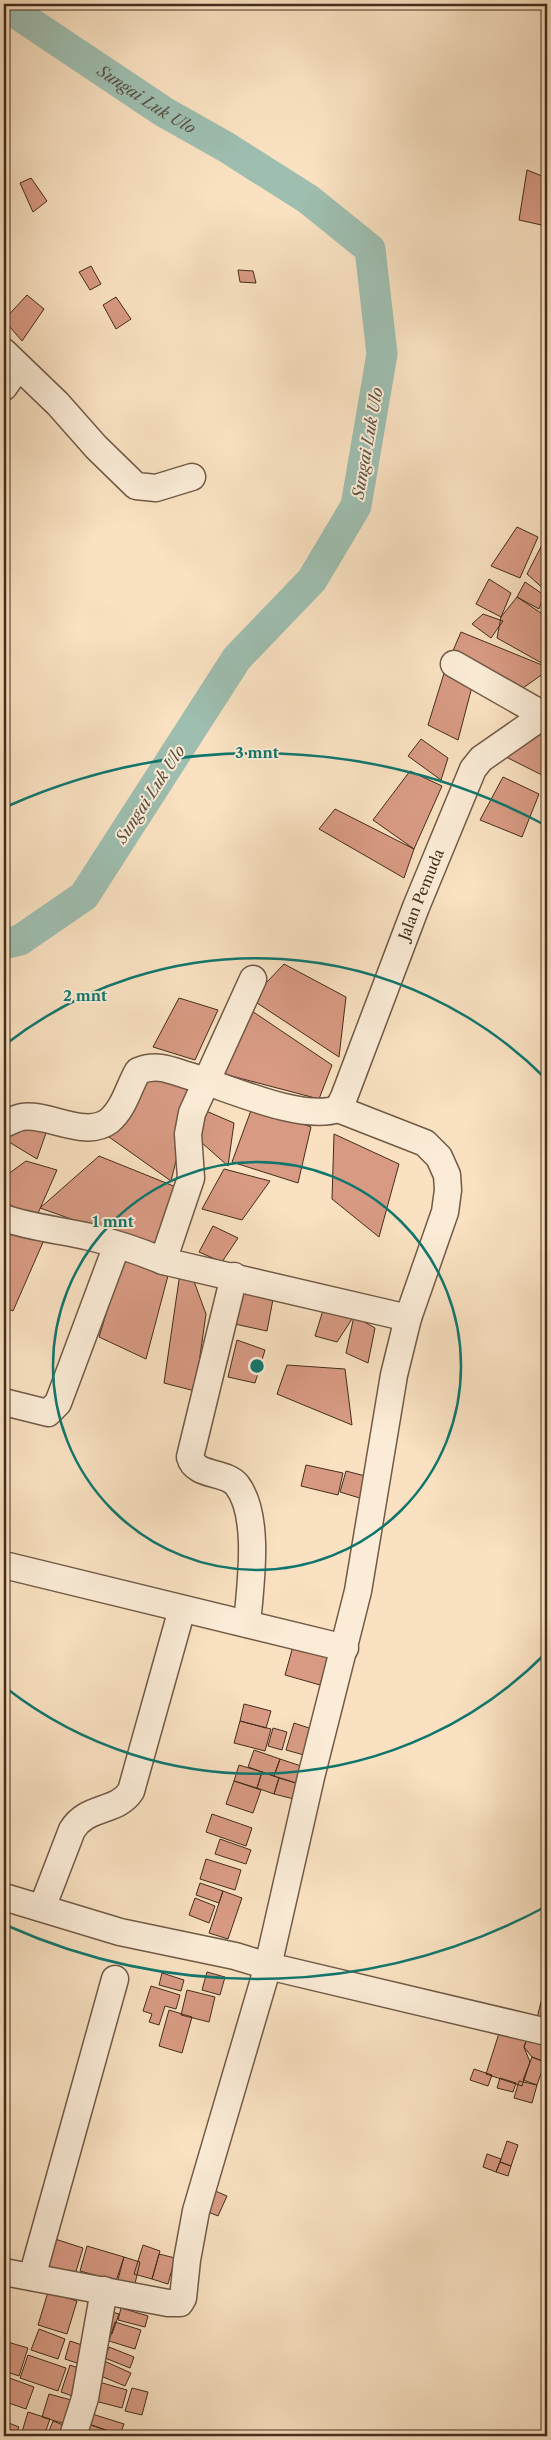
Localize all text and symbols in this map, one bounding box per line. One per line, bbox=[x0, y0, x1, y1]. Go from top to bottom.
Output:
water label: Sungai Luk Ulo bbox=[93, 60, 199, 138]
water label: Sungai Luk Ulo bbox=[347, 386, 387, 501]
water label: Sungai Luk Ulo bbox=[110, 741, 189, 848]
text: 3 mnt bbox=[235, 743, 279, 762]
street label: Jalan Pemuda bbox=[393, 846, 448, 945]
text: 2 mnt bbox=[63, 986, 107, 1005]
text: 1 mnt bbox=[92, 1212, 134, 1231]
centre of rings bbox=[248, 1357, 266, 1375]

